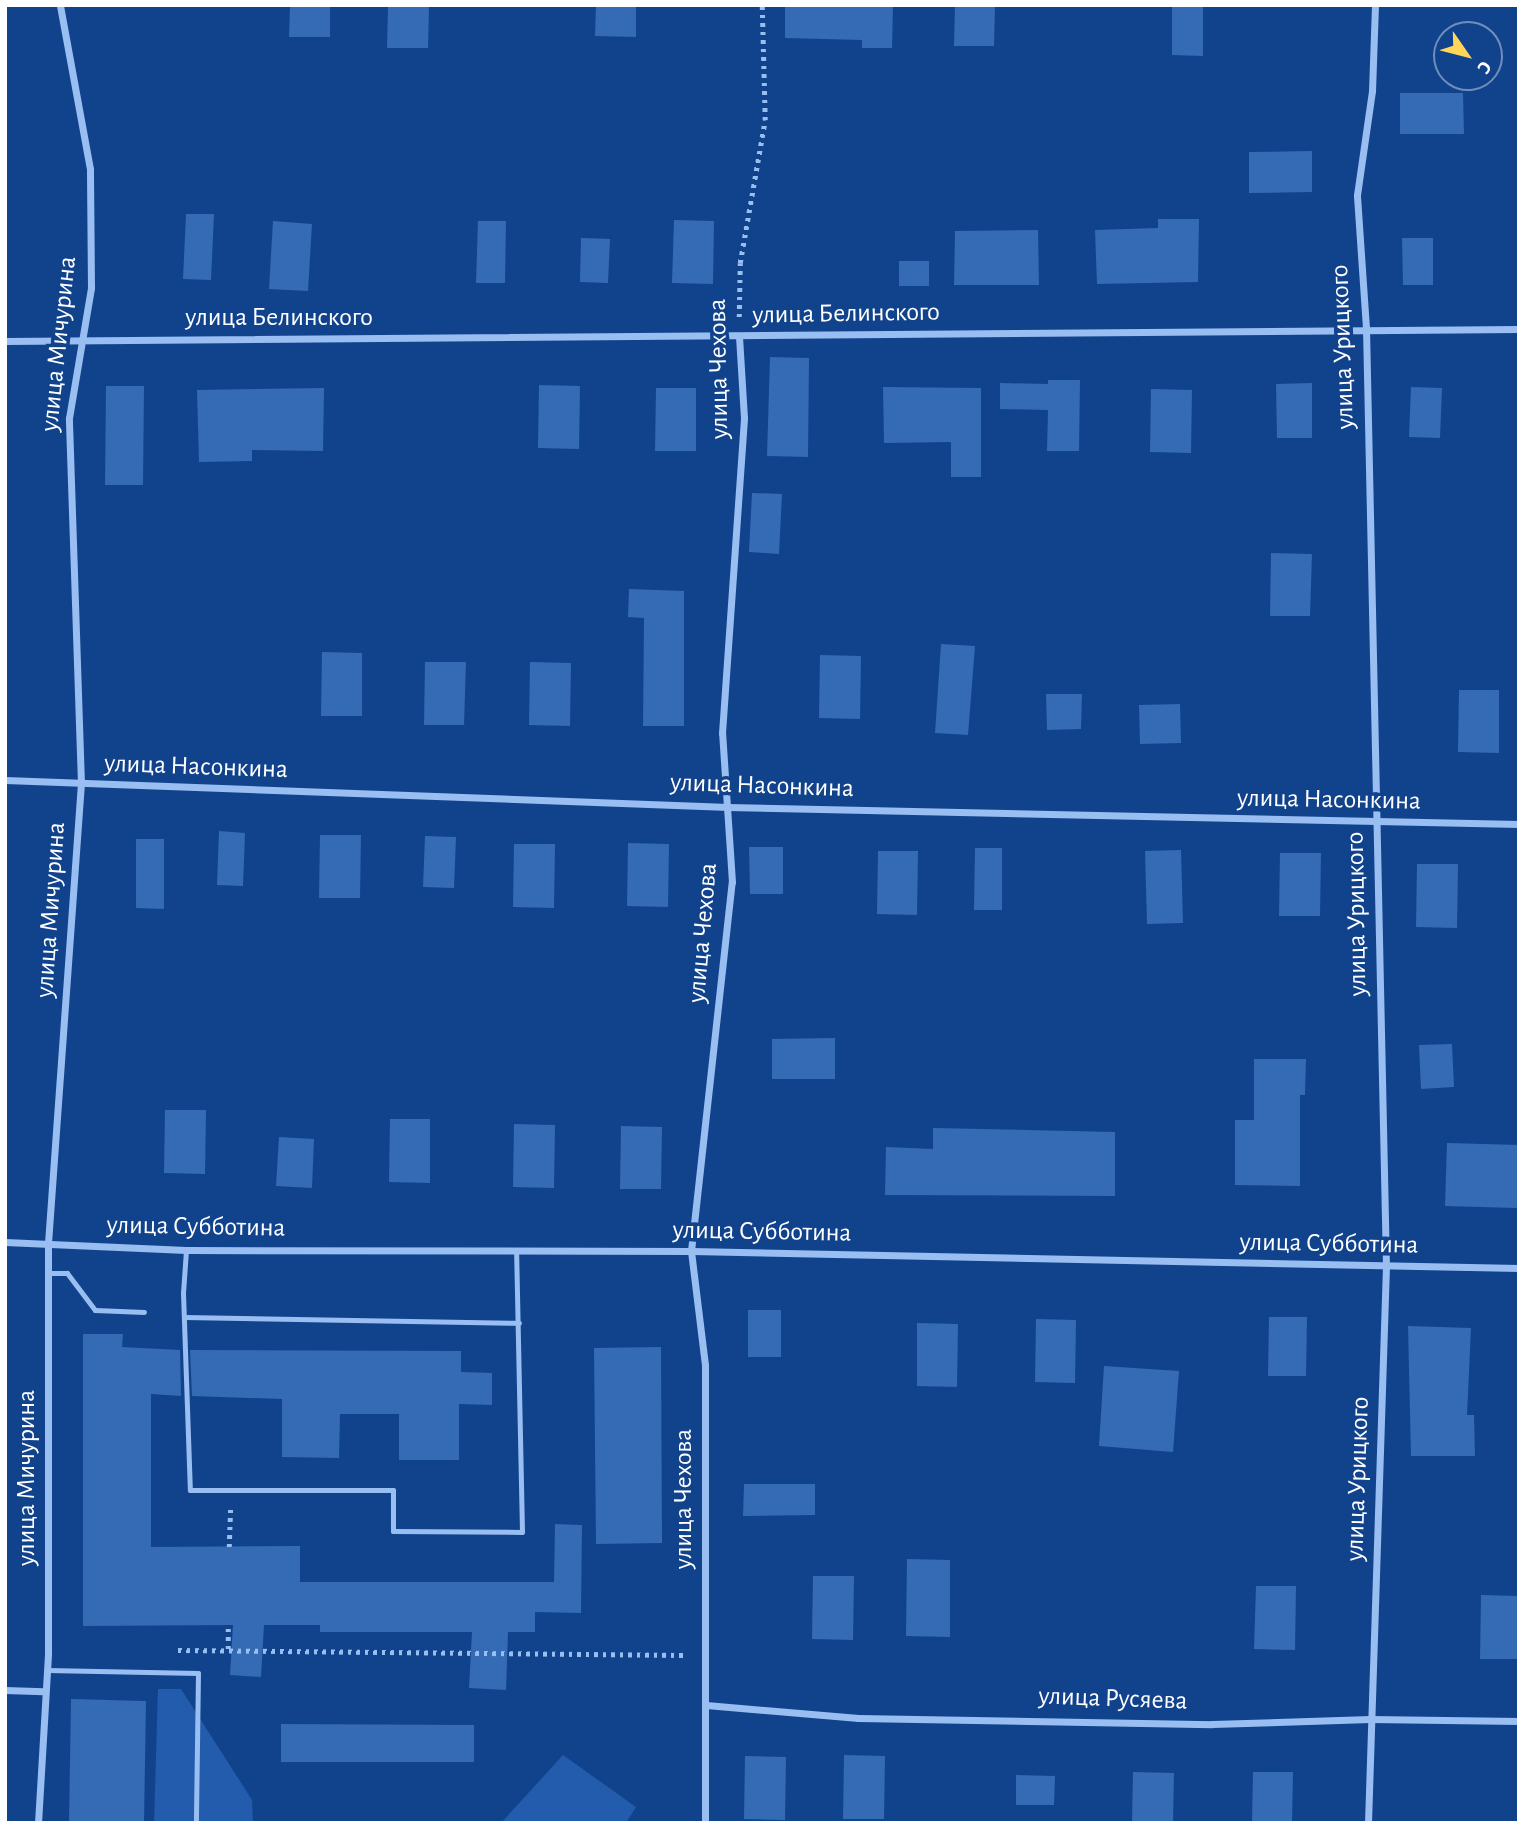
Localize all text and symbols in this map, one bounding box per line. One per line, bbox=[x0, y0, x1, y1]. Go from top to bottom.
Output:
north arrow bbox=[1433, 21, 1503, 91]
text: С bbox=[1473, 57, 1495, 77]
street label: улица Мичурина bbox=[34, 255, 84, 433]
street label: улица Урицкого bbox=[1325, 264, 1361, 430]
street label: улица Белинского bbox=[752, 297, 940, 331]
street label: улица Чехова bbox=[702, 299, 736, 439]
street label: улица Белинского bbox=[185, 302, 373, 334]
street label: улица Насонкина bbox=[104, 748, 288, 786]
street label: улица Насонкина bbox=[670, 767, 854, 805]
street label: улица Насонкина bbox=[1237, 783, 1421, 817]
street label: улица Мичурина bbox=[29, 821, 73, 999]
street label: улица Урицкого bbox=[1340, 831, 1374, 997]
street label: улица Чехова bbox=[681, 862, 725, 1004]
street label: улица Субботина bbox=[106, 1210, 286, 1244]
street label: улица Субботина bbox=[672, 1215, 852, 1249]
street label: улица Субботина bbox=[1239, 1227, 1419, 1261]
street label: улица Мичурина bbox=[11, 1390, 43, 1566]
street label: улица Урицкого bbox=[1340, 1396, 1376, 1562]
street label: улица Чехова bbox=[668, 1429, 700, 1569]
street label: улица Русяева bbox=[1038, 1681, 1188, 1717]

